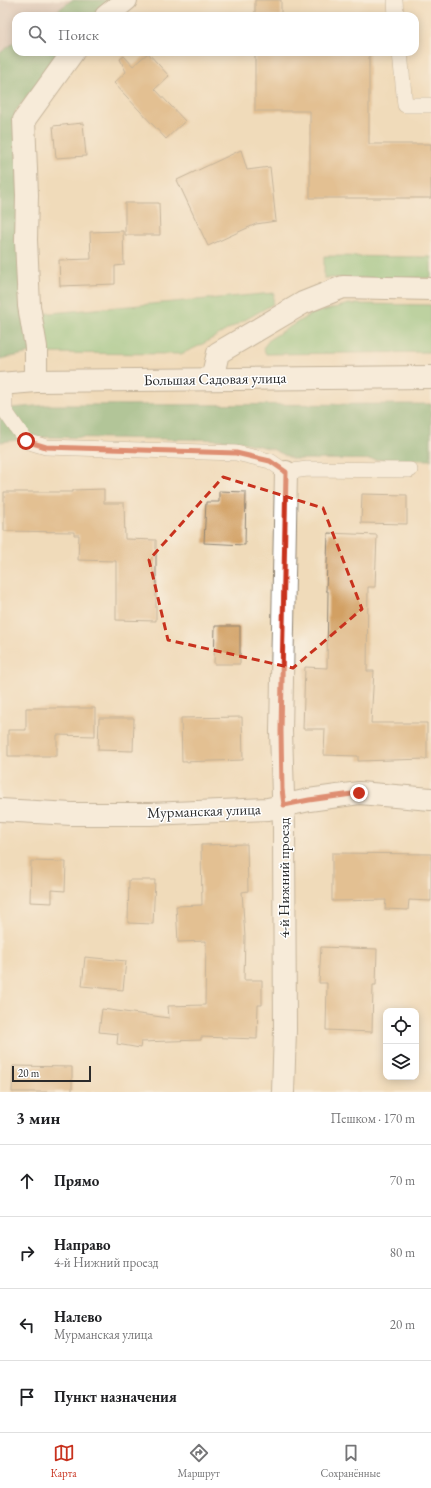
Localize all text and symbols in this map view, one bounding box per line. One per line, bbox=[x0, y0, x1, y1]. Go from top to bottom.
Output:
search box bbox=[12, 12, 419, 56]
icon: search bbox=[26, 23, 48, 45]
text: Поиск bbox=[58, 25, 99, 44]
street label: Большая Садовая улица bbox=[143, 368, 287, 389]
route start bbox=[17, 432, 35, 450]
route end bbox=[350, 784, 368, 802]
street label: Мурманская улица bbox=[147, 799, 261, 822]
street label: 4-й Нижний проезд bbox=[274, 818, 293, 938]
map controls bbox=[383, 1008, 419, 1080]
button: locate bbox=[383, 1008, 419, 1044]
button: layers bbox=[383, 1044, 419, 1080]
scale bar bbox=[12, 1064, 91, 1083]
text: 20 m bbox=[18, 1066, 39, 1080]
text: 3 мин bbox=[16, 1107, 60, 1129]
text: Пешком · 170 m bbox=[331, 1110, 415, 1127]
icon: ahead bbox=[16, 1170, 38, 1192]
text: Прямо bbox=[54, 1171, 99, 1190]
text: 70 m bbox=[390, 1172, 415, 1189]
text: Направо bbox=[54, 1235, 111, 1254]
icon: right bbox=[16, 1242, 38, 1264]
text: 80 m bbox=[390, 1244, 415, 1261]
text: 4-й Нижний проезд bbox=[54, 1254, 158, 1271]
text: Налево bbox=[54, 1307, 102, 1326]
icon: left bbox=[16, 1314, 38, 1336]
text: 20 m bbox=[390, 1316, 415, 1333]
text: Мурманская улица bbox=[54, 1326, 153, 1343]
icon: arrive bbox=[16, 1386, 38, 1408]
text: Пункт назначения bbox=[54, 1387, 177, 1406]
tab: Карта bbox=[50, 1442, 77, 1480]
tab: Маршрут bbox=[178, 1442, 220, 1480]
tab: Сохранённые bbox=[321, 1442, 381, 1480]

